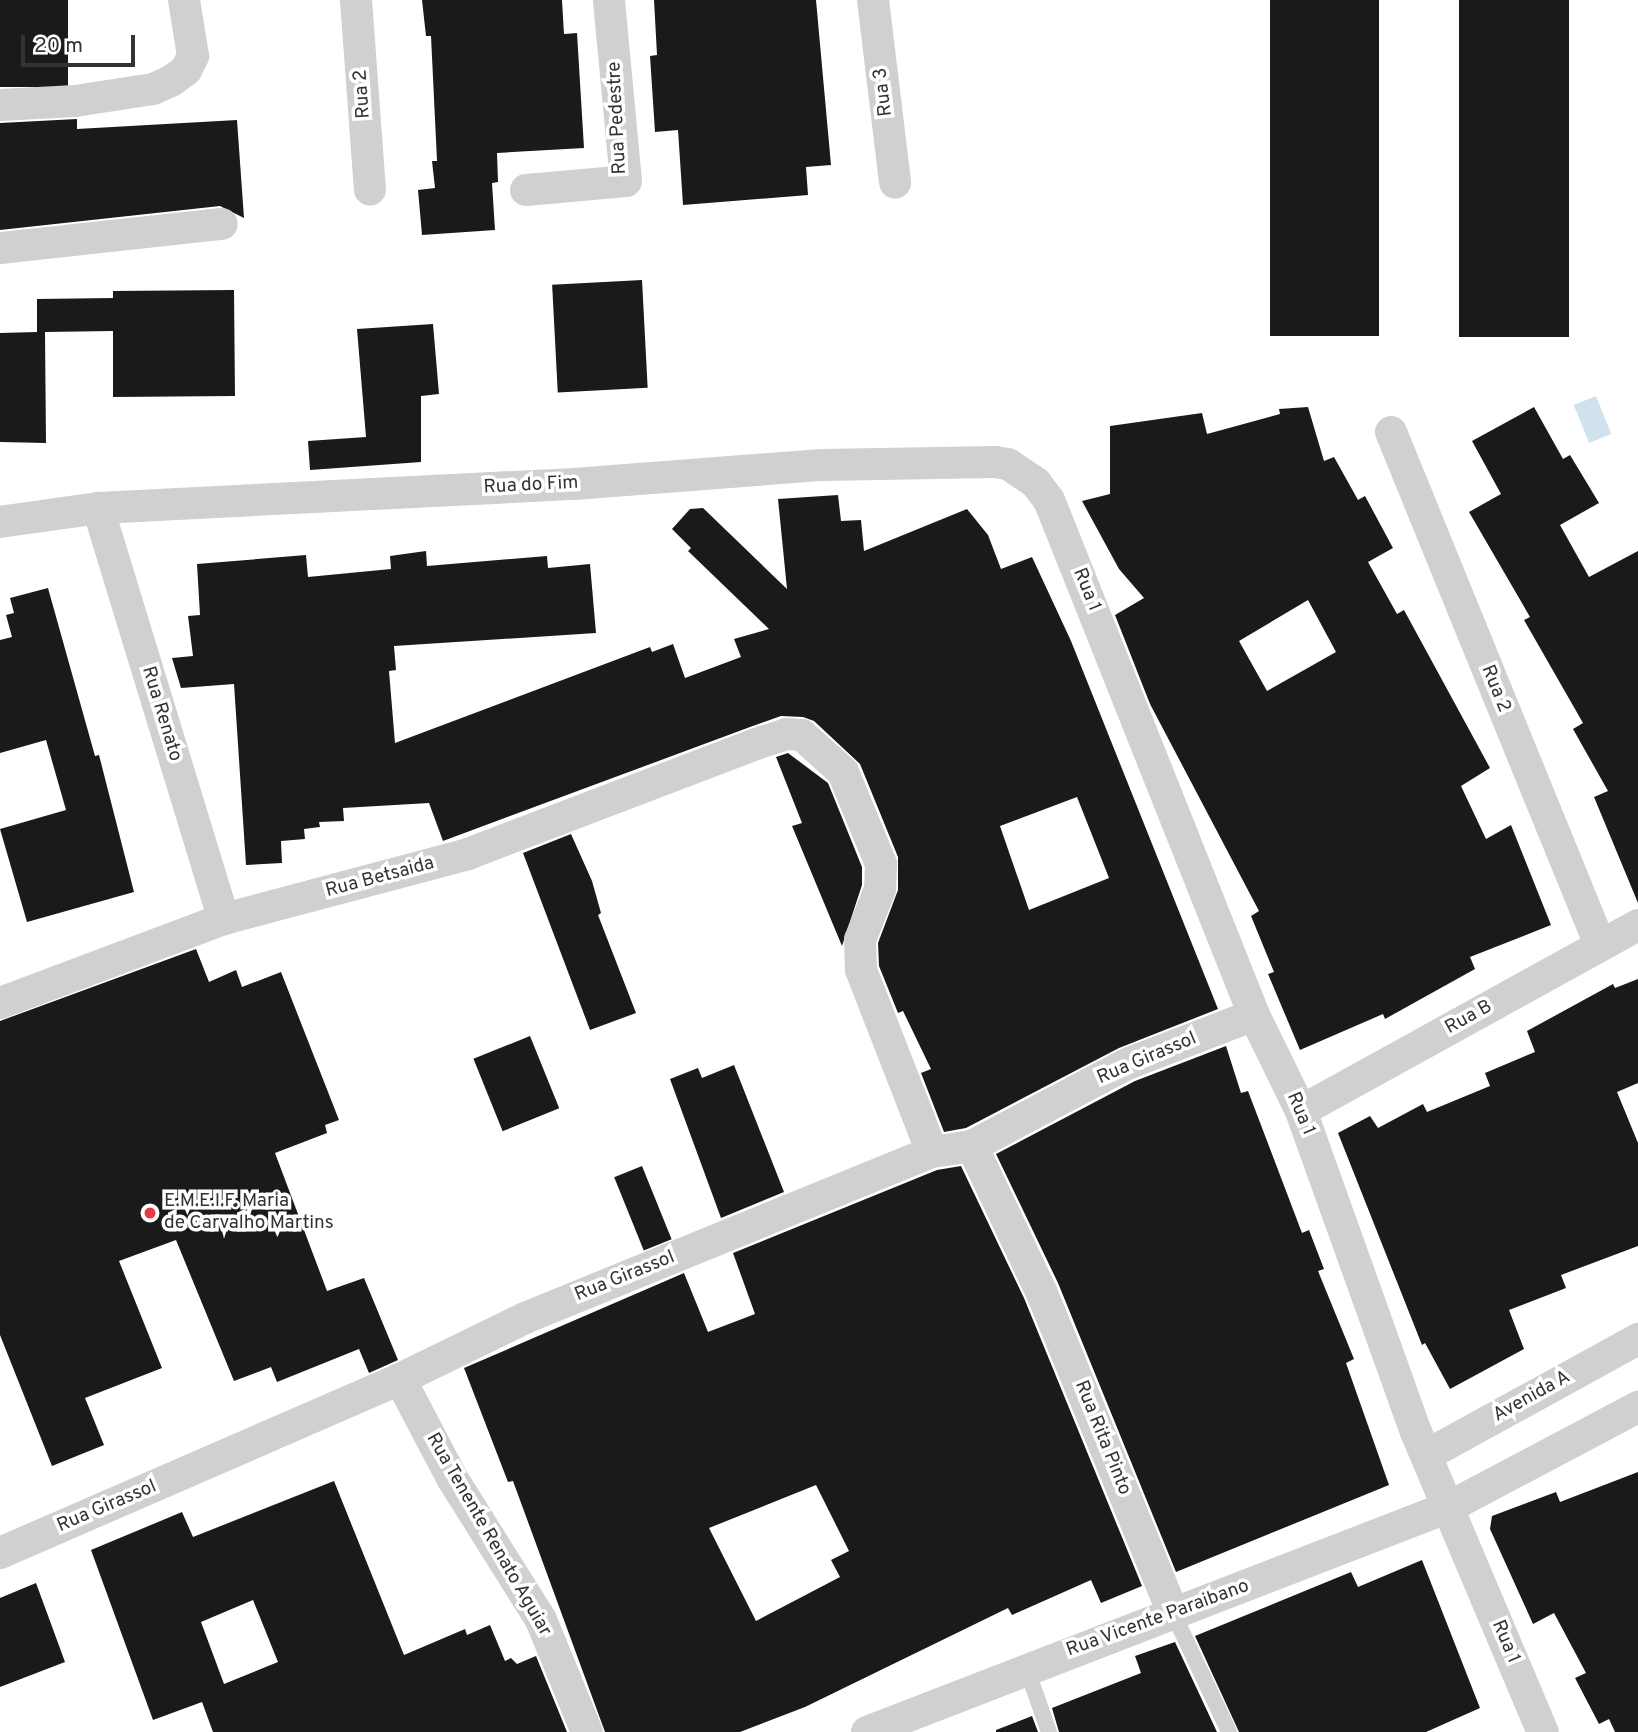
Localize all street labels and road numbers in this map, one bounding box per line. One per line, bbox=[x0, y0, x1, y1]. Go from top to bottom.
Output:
street label: Rua Pedestre bbox=[604, 61, 632, 175]
street label: Rua 3 bbox=[870, 66, 898, 118]
street label: Rua 2 bbox=[350, 69, 376, 119]
street label: Rua do Fim bbox=[483, 472, 579, 500]
street label: Rua 1 bbox=[1067, 565, 1105, 615]
street label: Rua 2 bbox=[1475, 662, 1515, 716]
street label: Rua Renato bbox=[136, 664, 186, 764]
street label: Rua Betsaida bbox=[323, 853, 437, 903]
street label: Rua B bbox=[1442, 996, 1496, 1040]
street label: Rua Girassol bbox=[1094, 1028, 1200, 1090]
street label: Rua 1 bbox=[1281, 1089, 1319, 1139]
street label: Rua Girassol bbox=[572, 1247, 678, 1307]
street label: Avenida A bbox=[1489, 1366, 1575, 1428]
street label: Rua Rita Pinto bbox=[1069, 1377, 1135, 1499]
street label: Rua Tenente Renato Aguiar bbox=[420, 1429, 556, 1641]
street label: Rua Girassol bbox=[54, 1476, 160, 1538]
street label: Rua Vicente Paraibano bbox=[1063, 1575, 1253, 1663]
street label: Rua 1 bbox=[1486, 1617, 1524, 1667]

